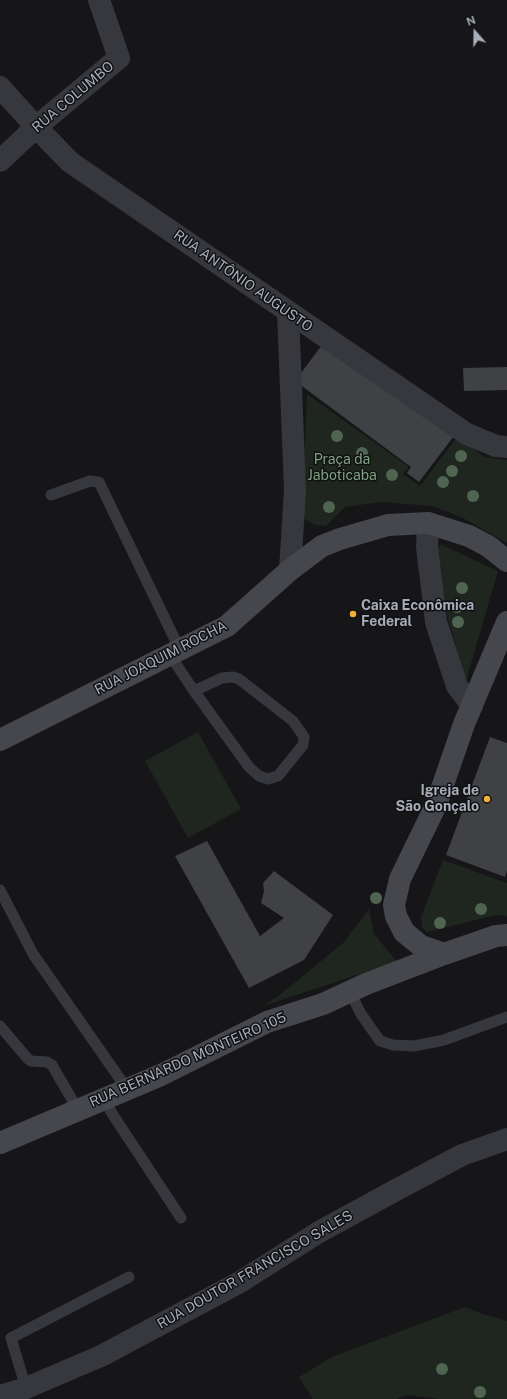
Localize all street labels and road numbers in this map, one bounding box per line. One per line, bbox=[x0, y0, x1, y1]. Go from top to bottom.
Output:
street label: RUA COLUMBO bbox=[29, 58, 117, 136]
street label: RUA ANTÔNIO AUGUSTO bbox=[170, 227, 316, 335]
street label: RUA JOAQUIM ROCHA bbox=[92, 617, 230, 699]
street label: RUA BERNARDO MONTEIRO 105 bbox=[87, 1009, 289, 1111]
street label: RUA DOUTOR FRANCISCO SALES bbox=[154, 1207, 356, 1333]

